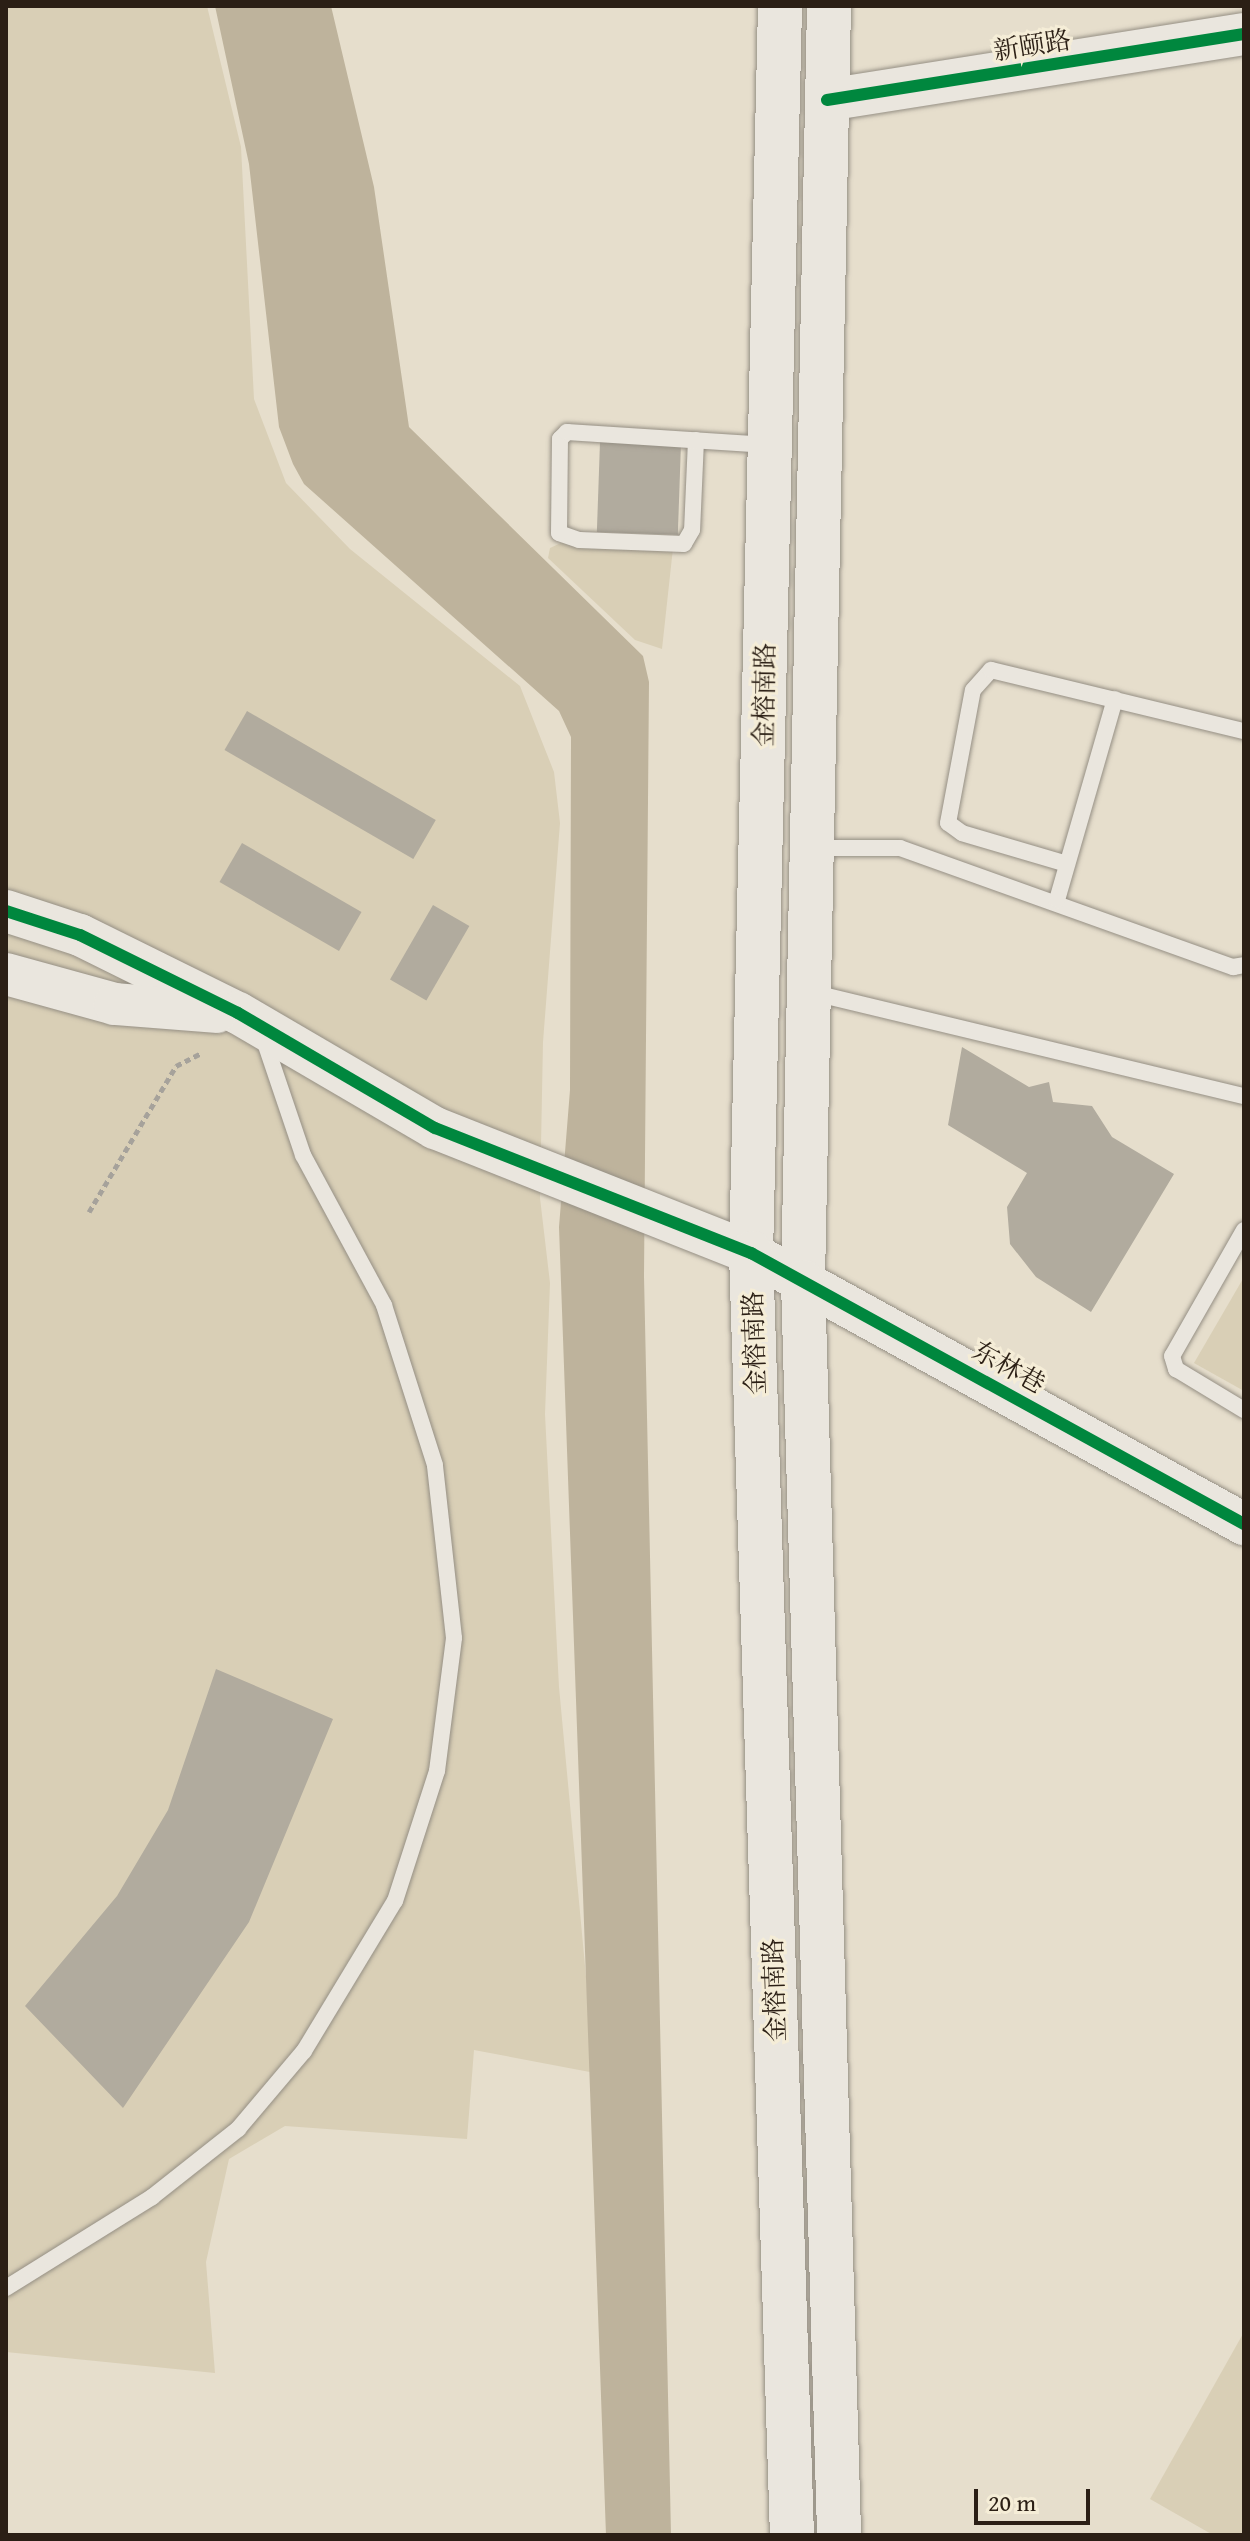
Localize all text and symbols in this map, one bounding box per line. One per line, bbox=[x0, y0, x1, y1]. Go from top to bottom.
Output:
street label: 新颐路 bbox=[991, 23, 1073, 67]
street label: 金榕南路 bbox=[747, 643, 781, 747]
street label: 金榕南路 bbox=[737, 1290, 771, 1396]
street label: 东林巷 bbox=[967, 1334, 1051, 1400]
street label: 金榕南路 bbox=[757, 1937, 791, 2043]
scale bar bbox=[978, 2473, 1094, 2523]
text: 20 m bbox=[988, 2485, 1036, 2520]

